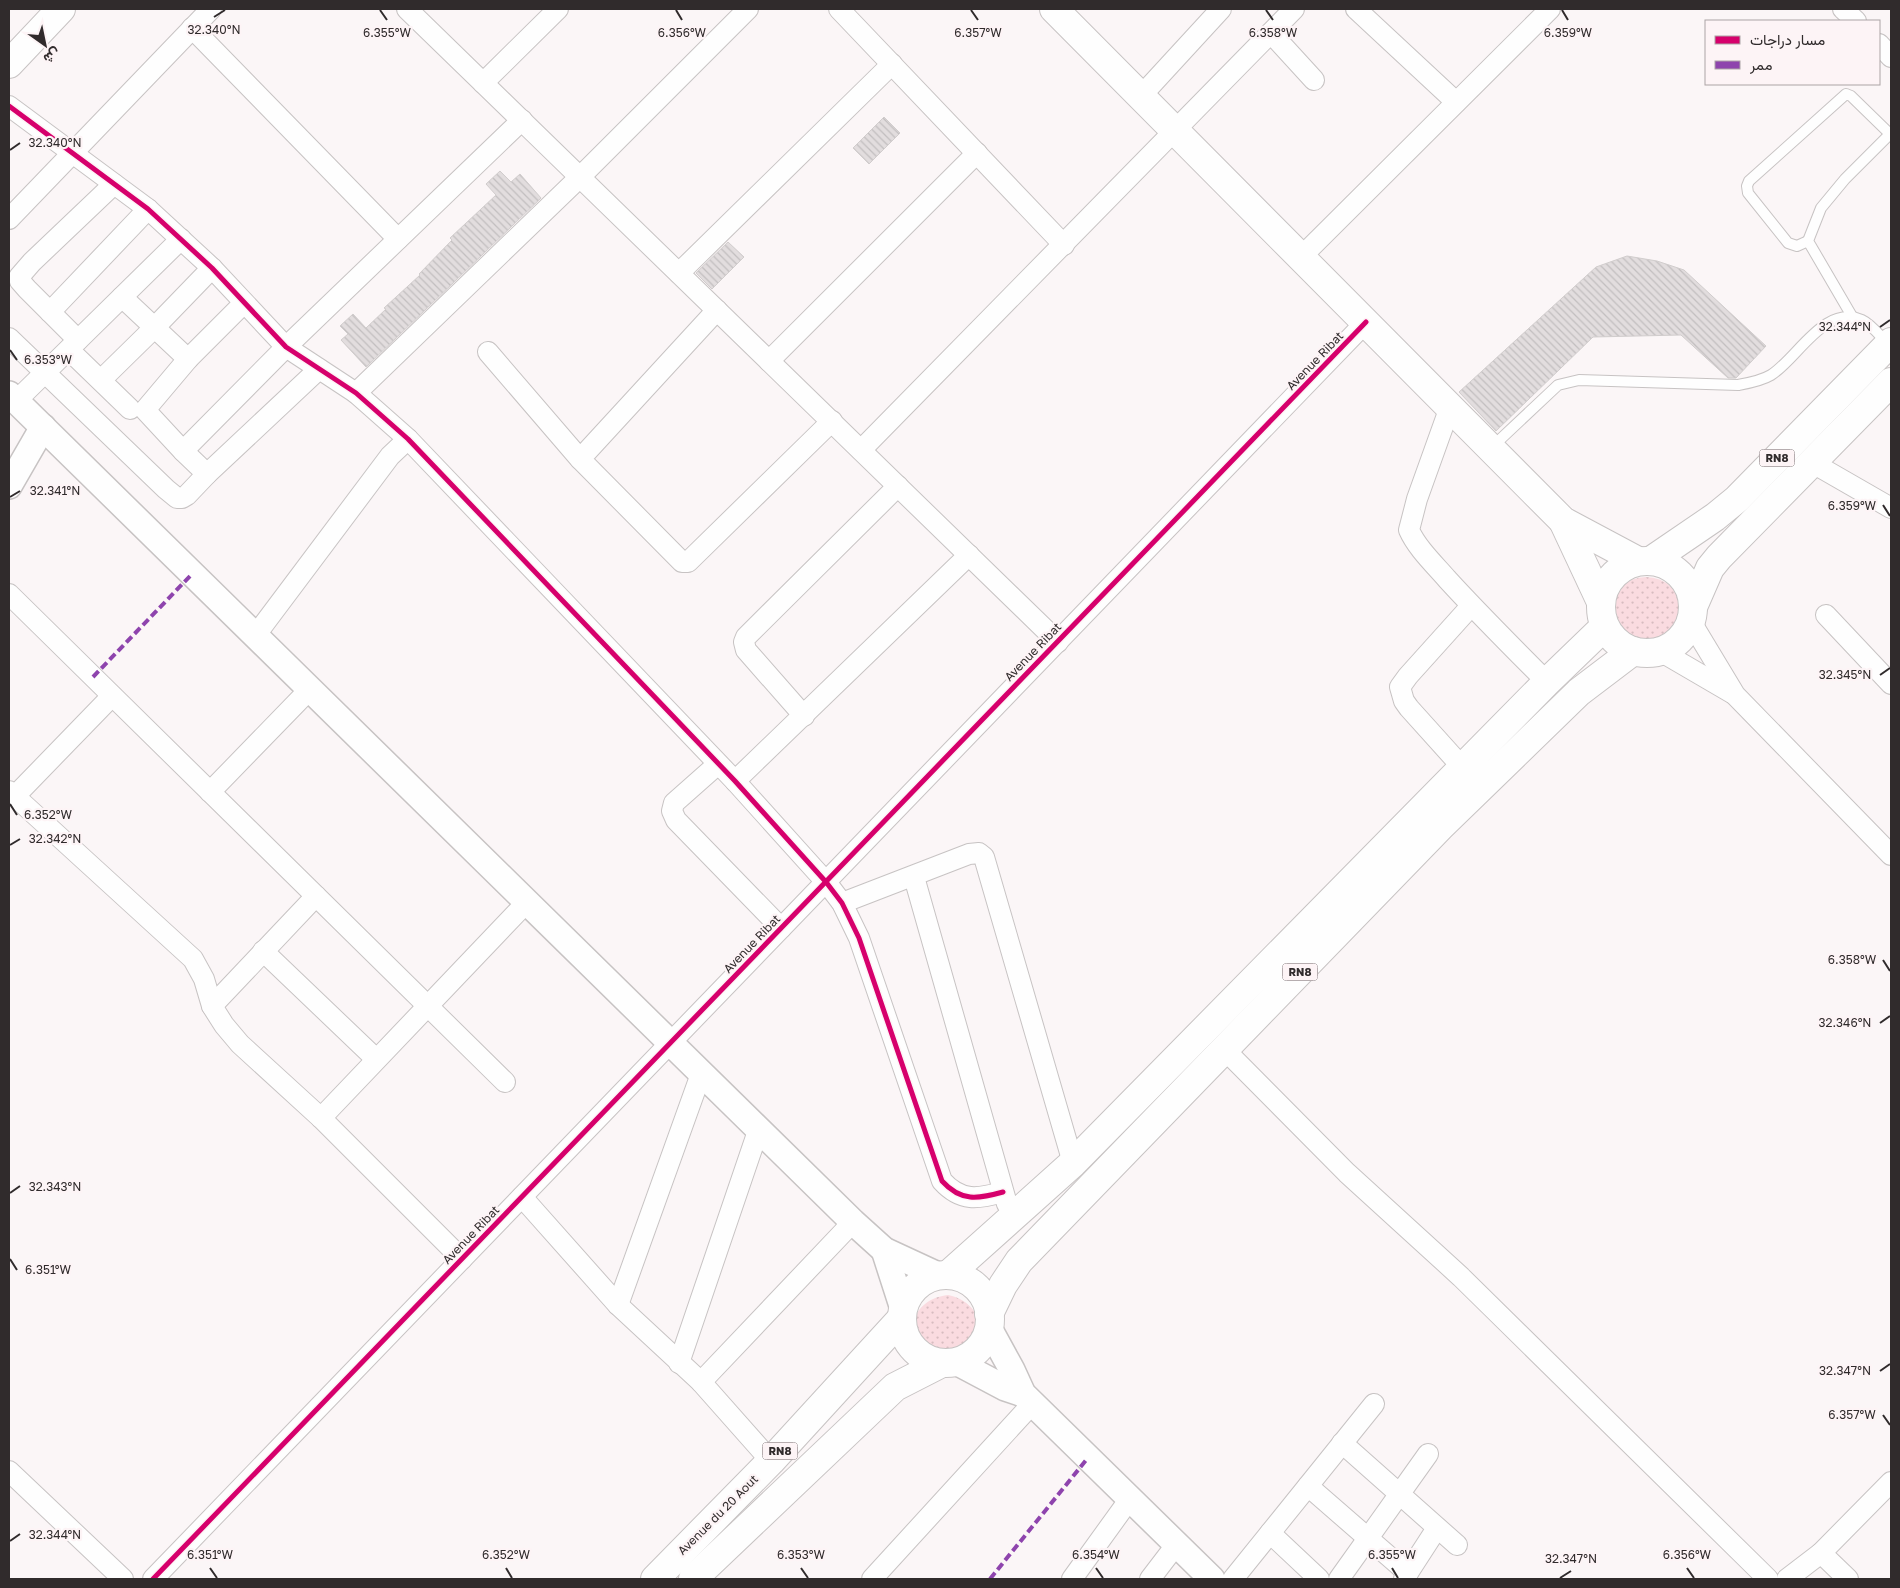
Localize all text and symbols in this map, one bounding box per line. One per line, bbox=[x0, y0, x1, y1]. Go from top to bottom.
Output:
north arrow bbox=[20, 20, 70, 70]
legend bbox=[1705, 20, 1880, 85]
text: 32.340°N bbox=[187, 22, 241, 37]
text: 6.355°W bbox=[363, 25, 411, 40]
text: 6.356°W bbox=[658, 25, 707, 40]
text: 6.357°W bbox=[954, 25, 1002, 40]
text: 6.358°W bbox=[1249, 25, 1298, 40]
text: 6.359°W bbox=[1544, 25, 1593, 40]
text: مسار دراجات bbox=[1750, 30, 1825, 49]
text: ش bbox=[40, 44, 64, 68]
text: ممر bbox=[1749, 55, 1772, 74]
text: 32.340°N bbox=[28, 135, 82, 150]
text: 32.344°N bbox=[1819, 319, 1871, 334]
street label: Avenue Ribat bbox=[1283, 328, 1346, 393]
text: 6.353°W bbox=[24, 352, 73, 367]
road number: RN8 bbox=[1760, 449, 1794, 466]
text: 32.341°N bbox=[30, 483, 80, 498]
text: 6.359°W bbox=[1828, 498, 1877, 513]
street label: Avenue Ribat bbox=[1001, 619, 1064, 684]
text: 32.345°N bbox=[1819, 667, 1871, 682]
text: 6.352°W bbox=[24, 807, 72, 822]
text: 32.342°N bbox=[29, 831, 81, 846]
street label: Avenue Ribat bbox=[720, 911, 783, 976]
text: 6.358°W bbox=[1828, 952, 1877, 967]
road number: RN8 bbox=[1282, 964, 1318, 980]
text: 32.346°N bbox=[1819, 1015, 1871, 1030]
text: 32.343°N bbox=[29, 1179, 81, 1194]
street label: Avenue Ribat bbox=[439, 1202, 502, 1267]
text: 6.351°W bbox=[25, 1262, 71, 1277]
text: 32.347°N bbox=[1819, 1363, 1871, 1378]
text: 6.357°W bbox=[1828, 1407, 1876, 1422]
road number: RN8 bbox=[762, 1442, 798, 1460]
street label: Avenue du 20 Aout bbox=[674, 1471, 761, 1558]
text: 32.344°N bbox=[29, 1527, 81, 1542]
text: 6.351°W bbox=[187, 1547, 233, 1562]
text: 6.352°W bbox=[482, 1547, 530, 1562]
text: 6.353°W bbox=[777, 1547, 826, 1562]
text: 6.354°W bbox=[1072, 1547, 1120, 1562]
text: 6.355°W bbox=[1368, 1547, 1416, 1562]
text: 6.356°W bbox=[1663, 1547, 1712, 1562]
text: 32.347°N bbox=[1545, 1551, 1597, 1566]

